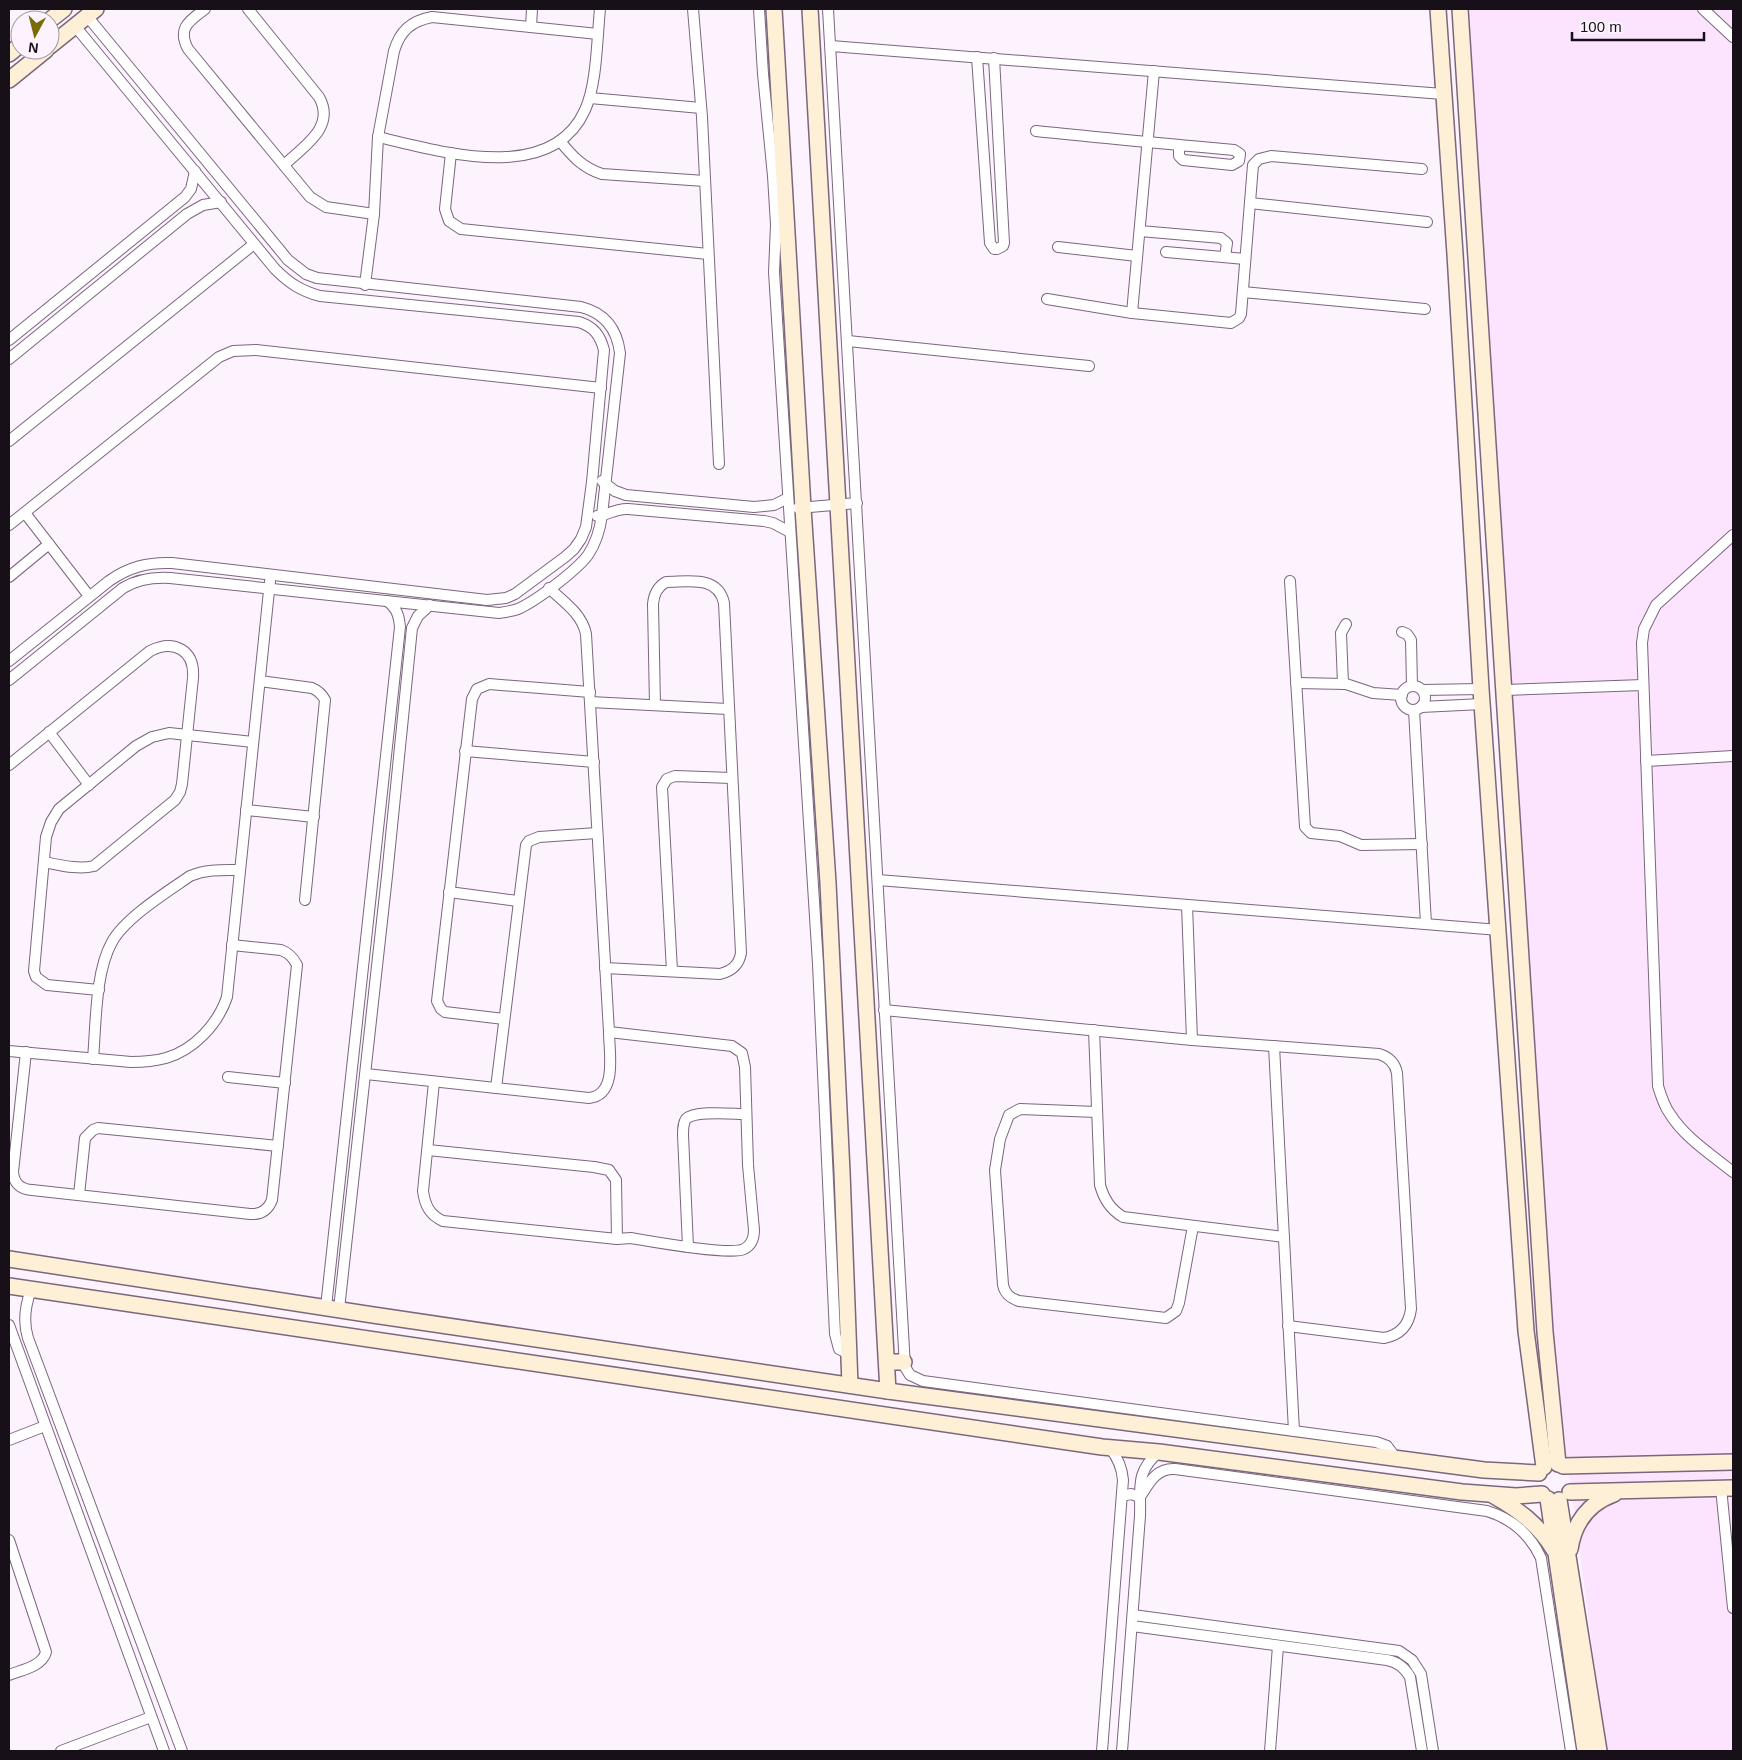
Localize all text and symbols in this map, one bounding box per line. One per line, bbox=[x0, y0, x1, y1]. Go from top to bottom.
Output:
north arrow bbox=[10, 10, 60, 60]
scale bar bbox=[1572, 10, 1704, 42]
text: 100 m bbox=[1580, 18, 1622, 35]
text: N bbox=[27, 39, 39, 56]

